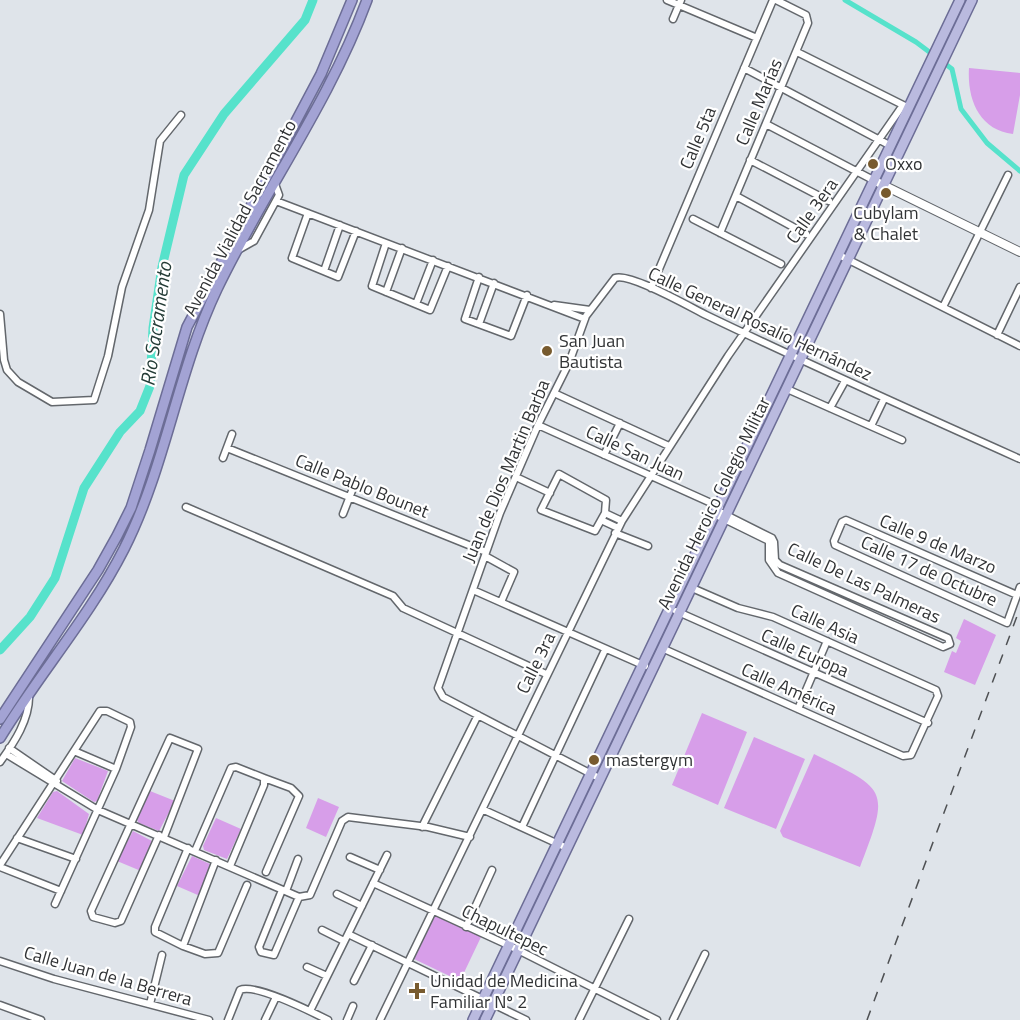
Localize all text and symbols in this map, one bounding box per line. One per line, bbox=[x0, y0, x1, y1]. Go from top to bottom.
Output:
street label: Calle Marías bbox=[728, 54, 789, 149]
street label: Calle 5ta bbox=[672, 102, 723, 173]
street label: Avenida Vialidad Sacramento bbox=[176, 115, 303, 321]
place label: Oxxo bbox=[885, 150, 922, 177]
marker: Oxxo bbox=[866, 157, 880, 171]
street label: Calle 3era bbox=[779, 172, 844, 249]
marker: Cubylam & Chalet bbox=[879, 186, 893, 200]
place label: Cubylam & Chalet bbox=[853, 199, 919, 247]
water label: Rio Sacramento bbox=[131, 259, 180, 388]
street label: Calle General Rosalío Hernández bbox=[644, 260, 877, 387]
place label: San Juan Bautista bbox=[559, 327, 625, 375]
marker: San Juan Bautista bbox=[540, 344, 554, 358]
street label: Juan de Dios Martin Barba bbox=[455, 375, 556, 566]
street label: Avenida Heroico Colegio Militar bbox=[650, 392, 777, 614]
street label: Calle San Juan bbox=[581, 418, 689, 487]
street label: Calle Pablo Bounet bbox=[291, 446, 434, 525]
street label: Calle 9 de Marzo bbox=[875, 507, 1001, 580]
street label: Calle 17 de Octubre bbox=[857, 528, 1002, 613]
street label: Calle De Las Palmeras bbox=[783, 535, 945, 630]
street label: Calle Asia bbox=[787, 597, 864, 651]
street label: Calle Europa bbox=[757, 621, 853, 684]
street label: Calle 3ra bbox=[509, 627, 562, 698]
street label: Calle América bbox=[737, 655, 841, 722]
place label: mastergym bbox=[606, 746, 693, 773]
marker: mastergym bbox=[587, 753, 601, 767]
street label: Chapultepec bbox=[457, 897, 553, 962]
street label: Calle Juan de la Berrera bbox=[21, 939, 196, 1012]
place label: Unidad de Medicina Familiar Nº 2 bbox=[430, 967, 578, 1015]
marker: Unidad de Medicina Familiar Nº 2 bbox=[408, 982, 426, 1000]

